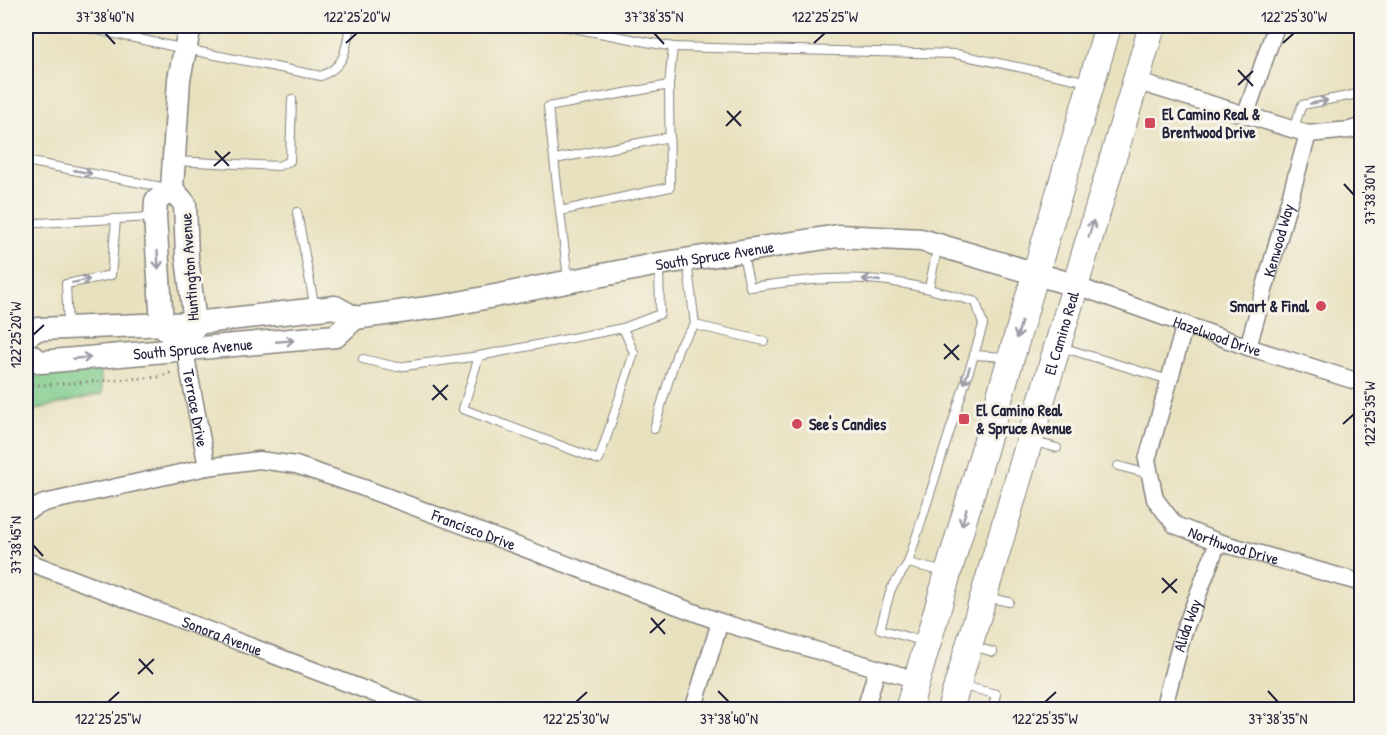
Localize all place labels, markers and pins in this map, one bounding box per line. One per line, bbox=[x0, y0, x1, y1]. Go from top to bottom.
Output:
place label: El Camino Real & Brentwood Drive bbox=[1162, 103, 1261, 143]
marker: El Camino Real & Brentwood Drive bbox=[1143, 116, 1157, 130]
place label: Smart & Final bbox=[1230, 295, 1310, 317]
marker: Smart & Final bbox=[1314, 299, 1328, 313]
place label: El Camino Real & Spruce Avenue bbox=[976, 399, 1072, 440]
marker: El Camino Real & Spruce Avenue bbox=[957, 412, 971, 426]
place label: See's Candies bbox=[809, 413, 887, 435]
marker: See's Candies bbox=[790, 417, 804, 431]

